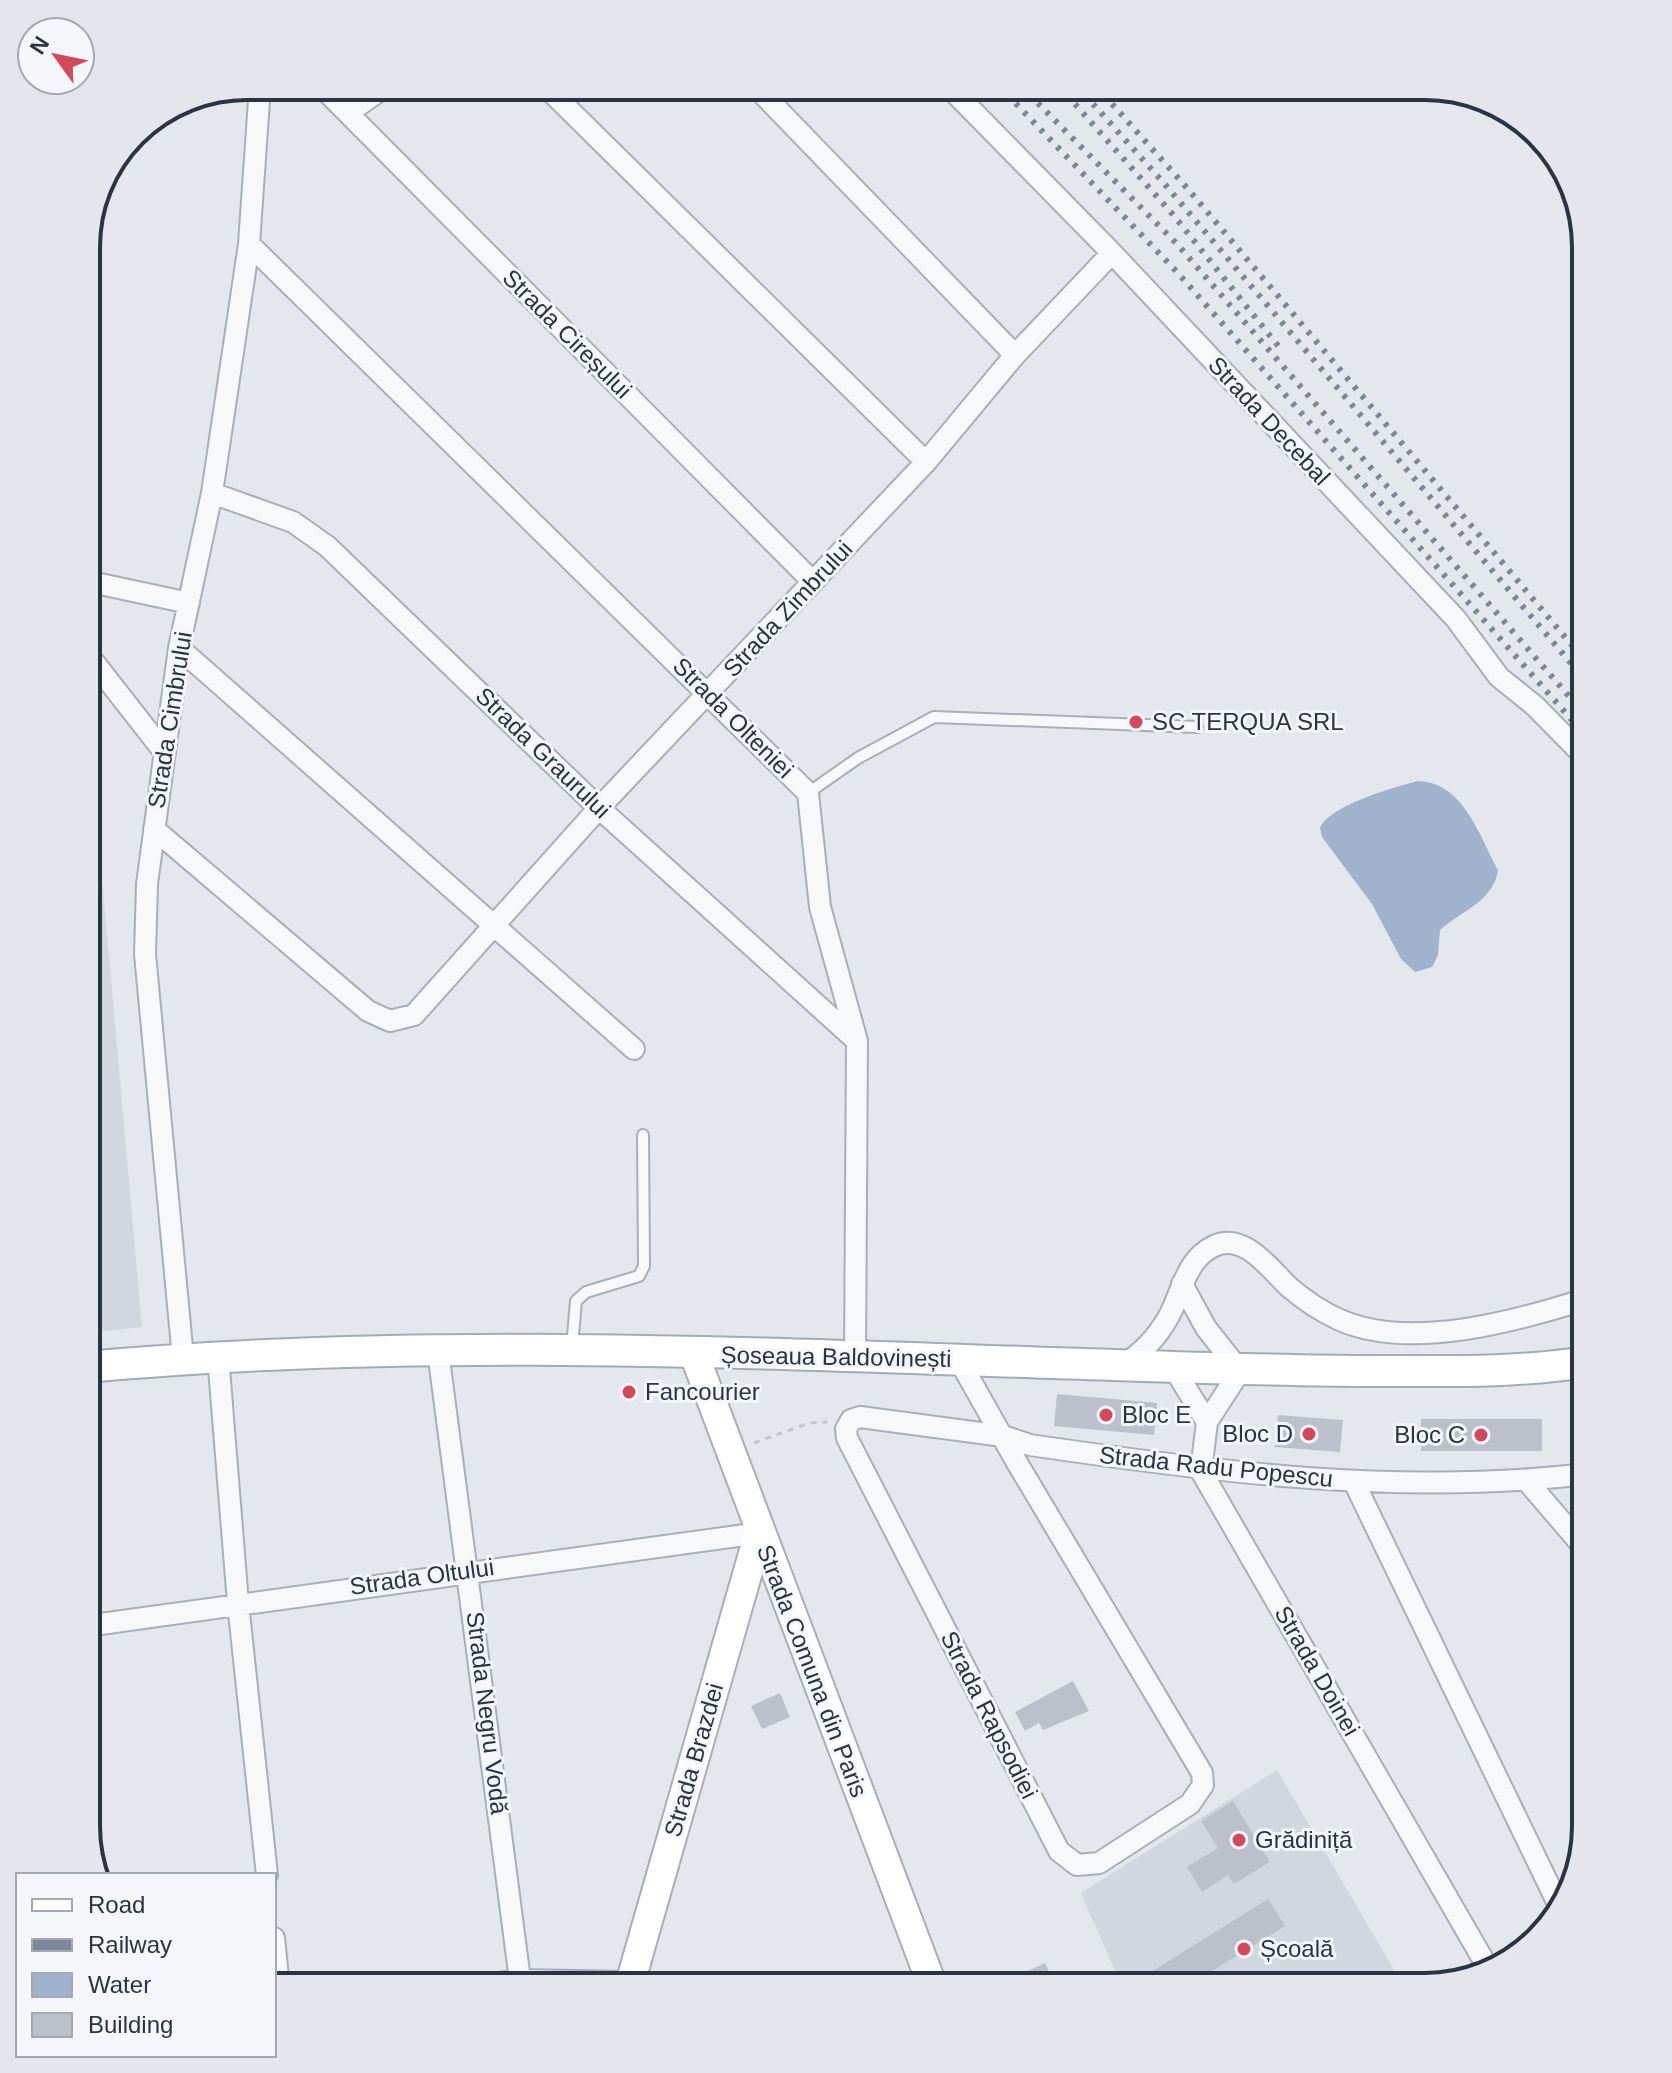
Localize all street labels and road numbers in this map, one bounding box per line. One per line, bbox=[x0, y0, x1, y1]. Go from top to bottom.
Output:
street label: Strada Cireșului bbox=[497, 264, 637, 404]
street label: Strada Decebal bbox=[1203, 351, 1336, 490]
street label: Strada Zimbrului bbox=[718, 535, 858, 682]
street label: Strada Cimbrului bbox=[142, 630, 197, 810]
street label: Strada Olteniei bbox=[668, 652, 799, 783]
street label: Strada Graurului bbox=[471, 682, 616, 824]
street label: Șoseaua Baldovinești bbox=[720, 1341, 952, 1372]
street label: Strada Radu Popescu bbox=[1098, 1441, 1334, 1492]
street label: Strada Comuna din Paris bbox=[752, 1541, 873, 1801]
street label: Strada Oltului bbox=[348, 1553, 496, 1600]
street label: Strada Doinei bbox=[1269, 1601, 1365, 1740]
street label: Strada Negru Vodă bbox=[462, 1610, 513, 1817]
street label: Strada Rapsodiei bbox=[936, 1627, 1043, 1803]
street label: Strada Brazdei bbox=[659, 1680, 728, 1840]

